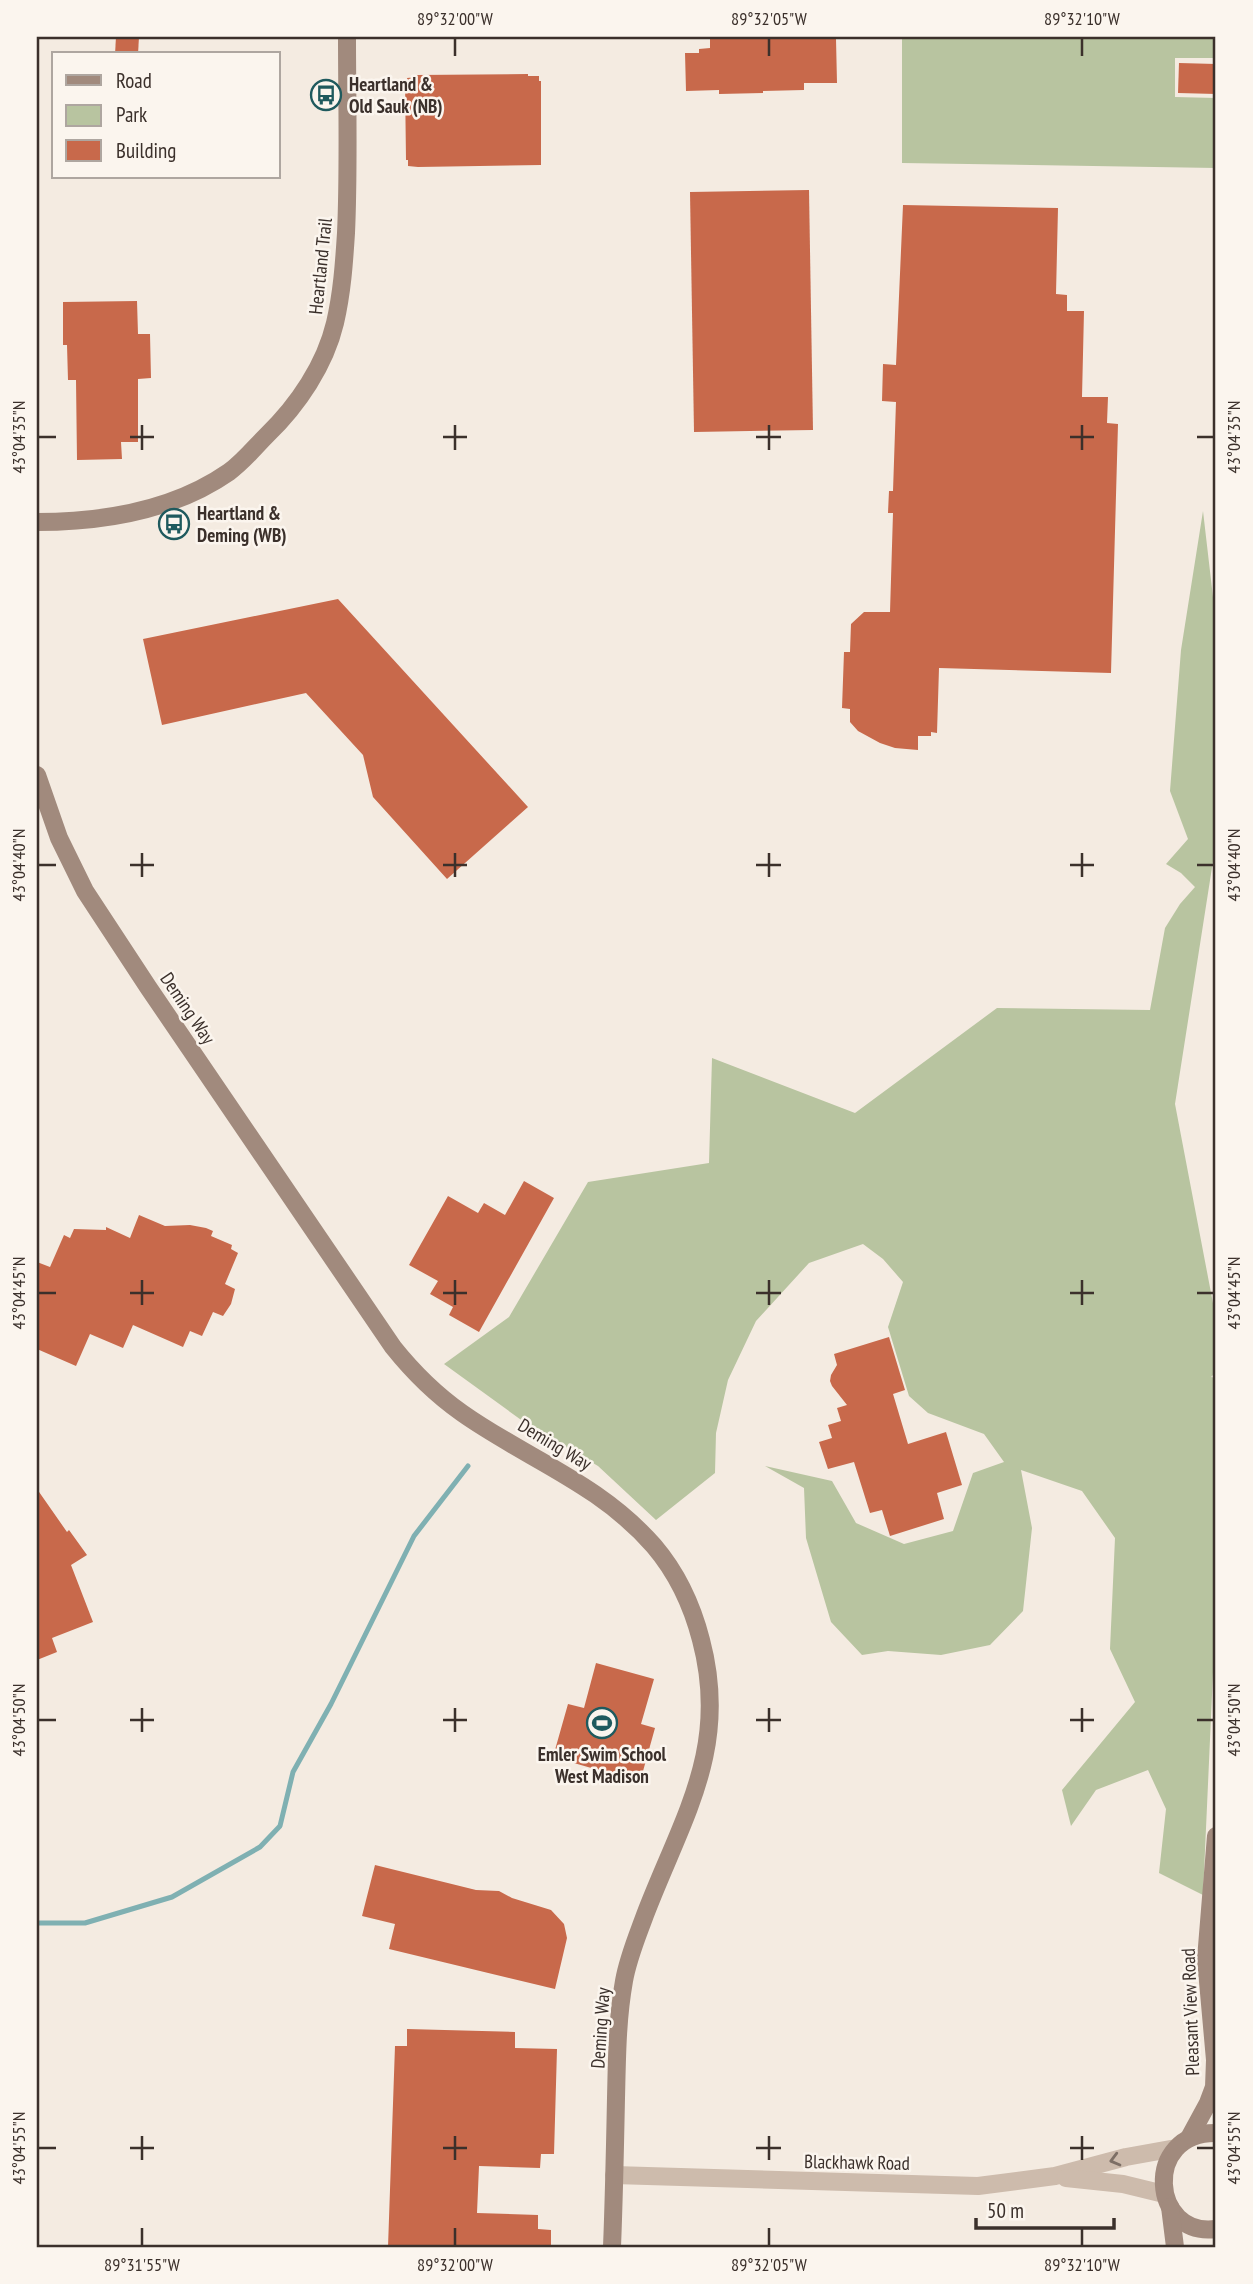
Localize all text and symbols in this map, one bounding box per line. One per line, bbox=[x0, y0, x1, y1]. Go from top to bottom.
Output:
text: 89°32'00"W bbox=[417, 7, 493, 30]
text: 89°32'05"W bbox=[731, 7, 807, 30]
text: 89°32'10"W bbox=[1044, 7, 1120, 30]
legend bbox=[52, 52, 280, 178]
text: Road bbox=[116, 67, 152, 94]
place label: Heartland & Old Sauk (NB) bbox=[349, 72, 443, 118]
bus stop icon: Heartland & Old Sauk (NB) bbox=[309, 78, 343, 112]
text: Park bbox=[116, 101, 147, 128]
text: Building bbox=[116, 137, 176, 164]
street label: Heartland Trail bbox=[303, 216, 337, 315]
text: 43°04'35"N bbox=[7, 401, 30, 473]
text: 43°04'35"N bbox=[1222, 401, 1245, 473]
place label: Heartland & Deming (WB) bbox=[197, 501, 287, 547]
bus stop icon: Heartland & Deming (WB) bbox=[157, 507, 191, 541]
text: 43°04'40"N bbox=[7, 829, 30, 901]
text: 43°04'40"N bbox=[1222, 829, 1245, 901]
street label: Deming Way bbox=[155, 968, 221, 1049]
text: 43°04'45"N bbox=[7, 1257, 30, 1329]
text: 43°04'45"N bbox=[1222, 1257, 1245, 1329]
street label: Deming Way bbox=[514, 1413, 597, 1476]
text: 43°04'50"N bbox=[7, 1684, 30, 1756]
text: 43°04'50"N bbox=[1222, 1684, 1245, 1756]
sports icon: Emler Swim School West Madison bbox=[585, 1706, 619, 1740]
place label: Emler Swim School West Madison bbox=[538, 1742, 667, 1788]
street label: Pleasant View Road bbox=[1176, 1948, 1204, 2076]
street label: Deming Way bbox=[585, 1986, 615, 2069]
text: 43°04'55"N bbox=[7, 2112, 30, 2184]
text: 43°04'55"N bbox=[1222, 2112, 1245, 2184]
street label: Blackhawk Road bbox=[804, 2149, 910, 2175]
one-way arrow bbox=[1109, 2151, 1121, 2166]
scale bar bbox=[976, 2186, 1115, 2230]
text: 50 m bbox=[987, 2197, 1024, 2224]
text: 89°31'55"W bbox=[104, 2253, 180, 2276]
text: 89°32'00"W bbox=[417, 2253, 493, 2276]
text: 89°32'05"W bbox=[731, 2253, 807, 2276]
text: 89°32'10"W bbox=[1044, 2253, 1120, 2276]

